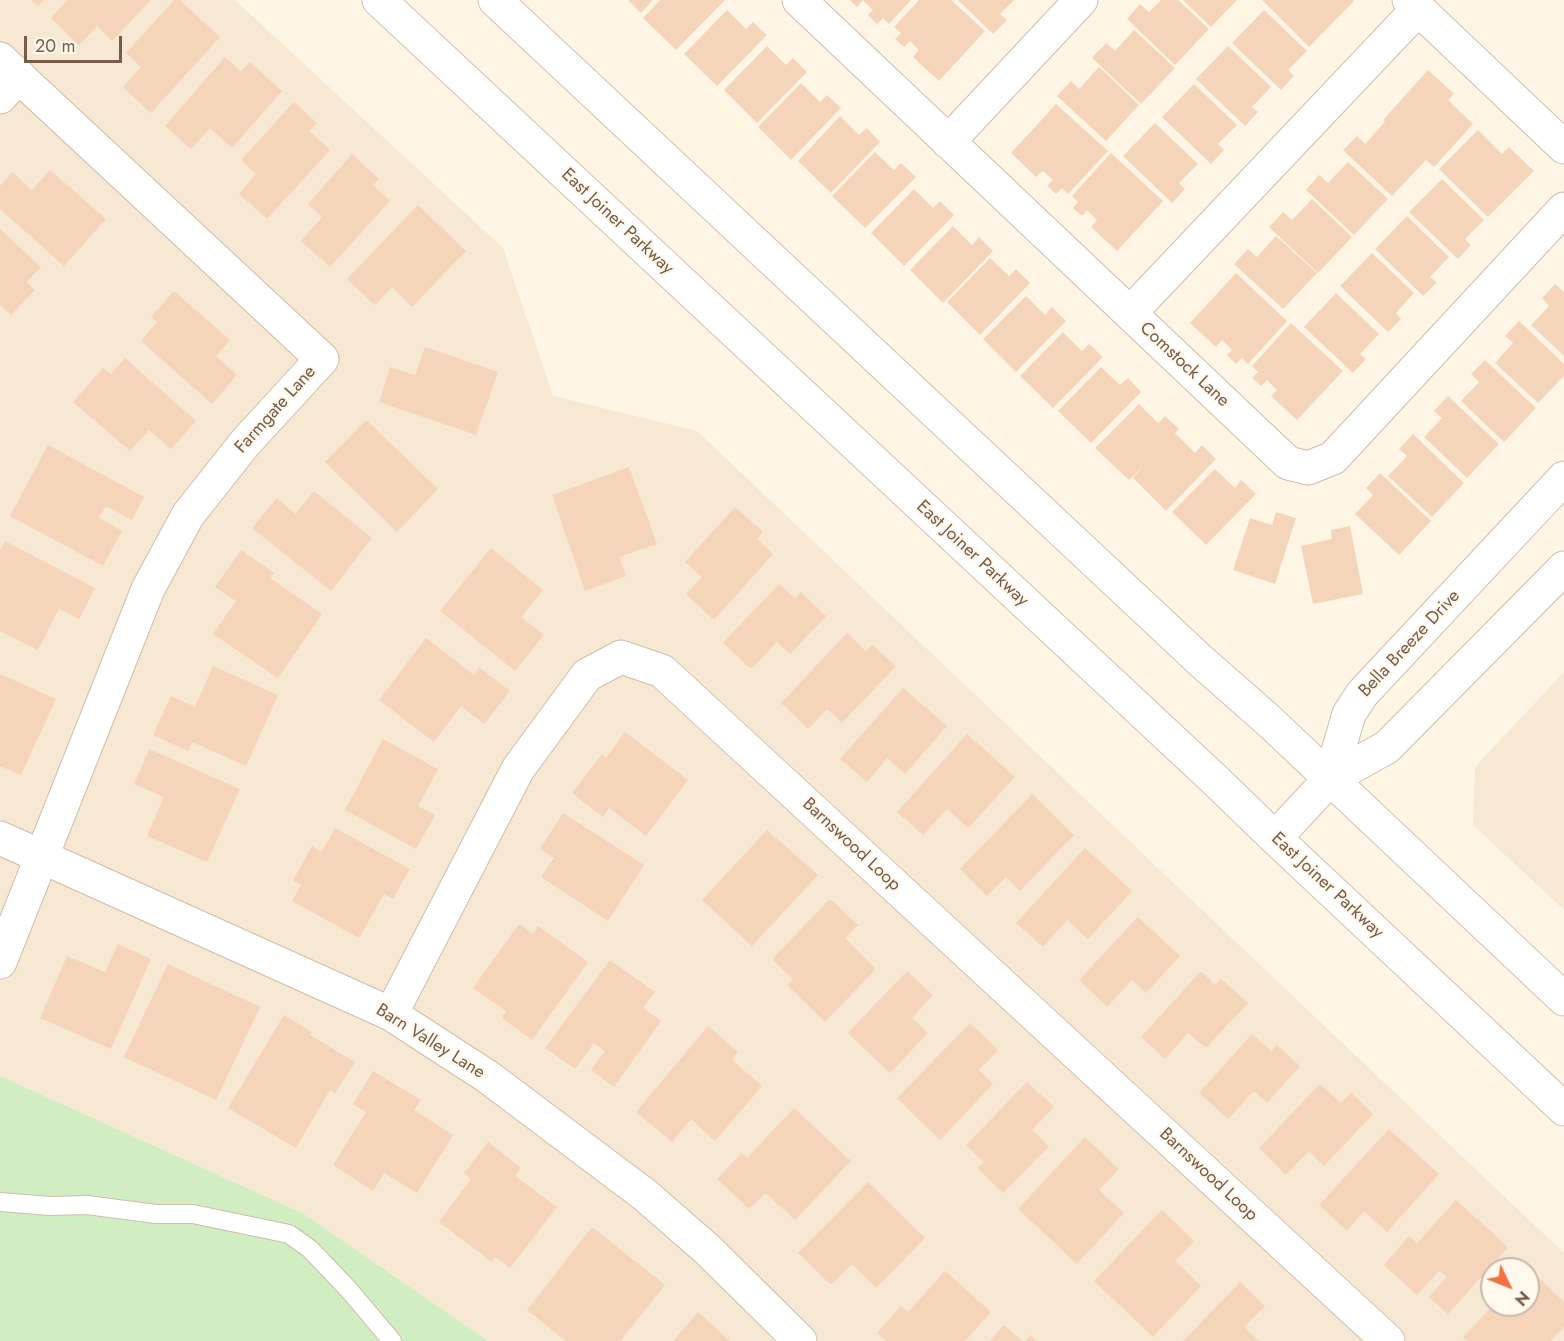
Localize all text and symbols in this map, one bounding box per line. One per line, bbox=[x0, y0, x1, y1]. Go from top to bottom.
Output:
scale bar bbox=[27, 24, 124, 62]
text: 20 m bbox=[35, 33, 75, 59]
street label: East Joiner Parkway bbox=[556, 164, 678, 280]
street label: Comstock Lane bbox=[1135, 318, 1233, 412]
street label: Farmgate Lane bbox=[231, 362, 321, 458]
street label: East Joiner Parkway bbox=[911, 496, 1033, 612]
street label: Bella Breeze Drive bbox=[1355, 586, 1465, 702]
street label: Barnswood Loop bbox=[797, 794, 905, 896]
street label: East Joiner Parkway bbox=[1266, 828, 1388, 944]
street label: Barn Valley Lane bbox=[371, 1000, 489, 1084]
street label: Barnswood Loop bbox=[1154, 1124, 1262, 1226]
north arrow bbox=[1480, 1257, 1540, 1317]
text: N bbox=[1509, 1286, 1535, 1311]

